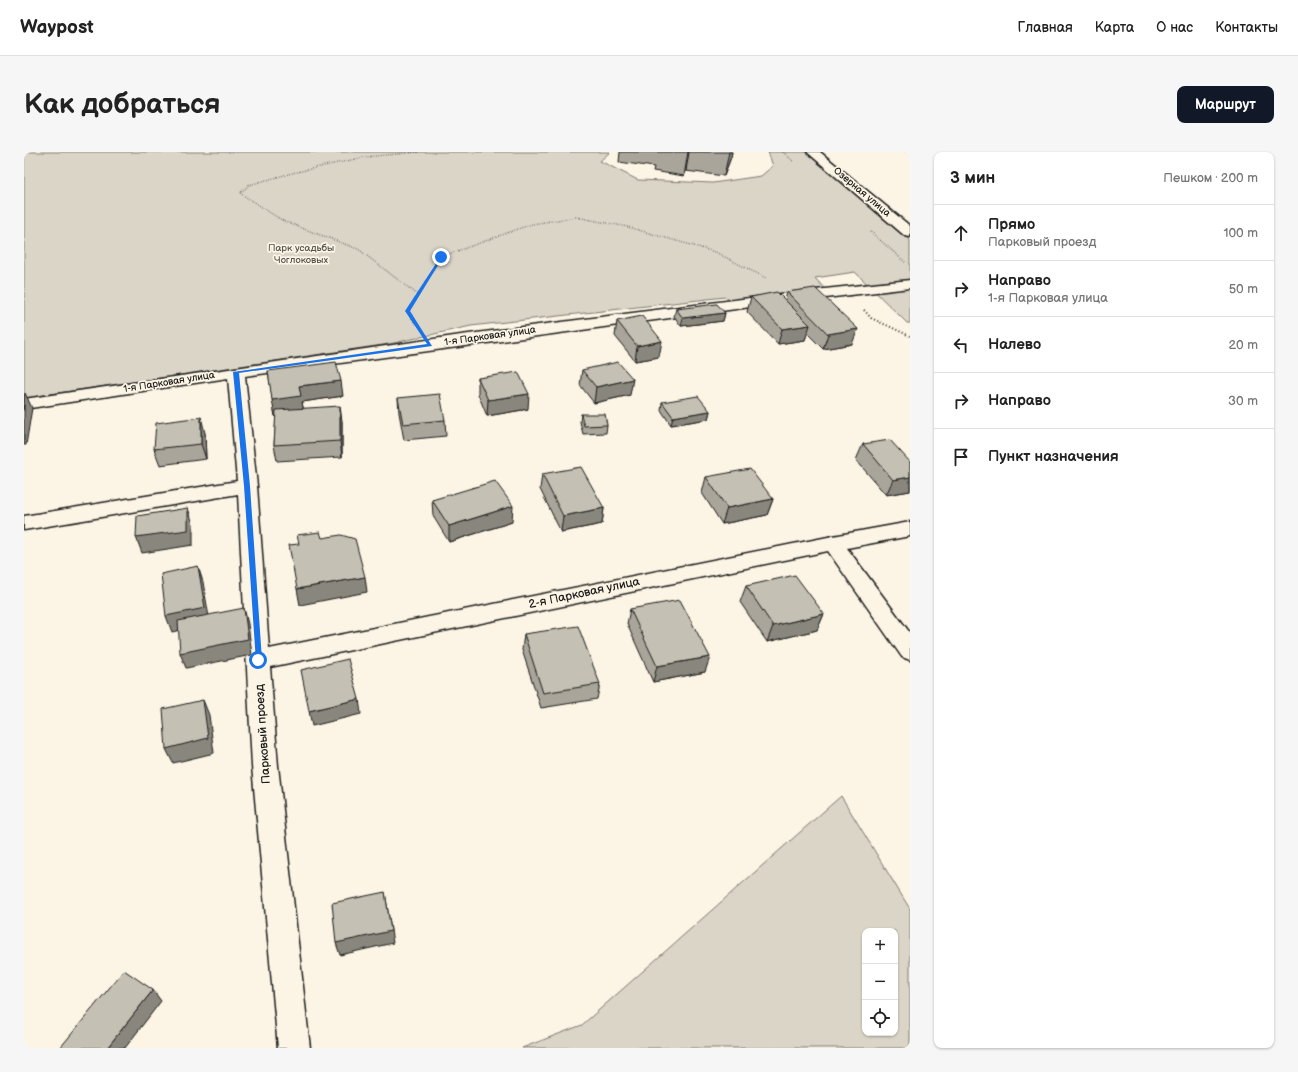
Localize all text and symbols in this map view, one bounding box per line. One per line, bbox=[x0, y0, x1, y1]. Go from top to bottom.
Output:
text: Waypost bbox=[20, 16, 94, 39]
text: Главная bbox=[1018, 19, 1073, 36]
text: Карта bbox=[1095, 19, 1134, 36]
text: О нас bbox=[1156, 19, 1193, 36]
text: Контакты bbox=[1215, 19, 1278, 36]
button: Маршрут bbox=[1177, 86, 1274, 123]
text: Как добраться bbox=[24, 88, 221, 121]
street label: Озерная улица bbox=[831, 165, 893, 219]
text: 3 мин bbox=[950, 168, 995, 188]
text: Пешком · 200 m bbox=[1163, 170, 1258, 186]
text: Прямо bbox=[988, 215, 1035, 234]
icon: ahead bbox=[950, 222, 972, 244]
text: 100 m bbox=[1223, 225, 1258, 241]
text: Парковый проезд bbox=[988, 234, 1096, 250]
park label: Парк усадьбы Чоглоковых bbox=[268, 242, 334, 266]
route end bbox=[432, 248, 450, 266]
text: Направо bbox=[988, 271, 1051, 290]
icon: right bbox=[950, 278, 972, 300]
text: 50 m bbox=[1229, 281, 1258, 297]
text: 1-я Парковая улица bbox=[988, 290, 1108, 306]
street label: 1-я Парковая улица bbox=[443, 324, 537, 348]
icon: left bbox=[950, 334, 972, 356]
text: Налево bbox=[988, 335, 1041, 354]
text: 20 m bbox=[1228, 337, 1258, 353]
street label: 1-я Парковая улица bbox=[123, 369, 216, 395]
icon: right bbox=[950, 390, 972, 412]
text: Направо bbox=[988, 391, 1051, 410]
text: 30 m bbox=[1228, 393, 1258, 409]
icon: arrive bbox=[950, 446, 972, 468]
text: Пункт назначения bbox=[988, 447, 1119, 466]
street label: 2-я Парковая улица bbox=[527, 574, 641, 612]
route start bbox=[249, 651, 267, 669]
street label: Парковый проезд bbox=[252, 683, 274, 784]
map controls bbox=[862, 928, 898, 1036]
button: + bbox=[862, 928, 898, 964]
button: − bbox=[862, 964, 898, 1000]
button: locate bbox=[862, 1000, 898, 1036]

